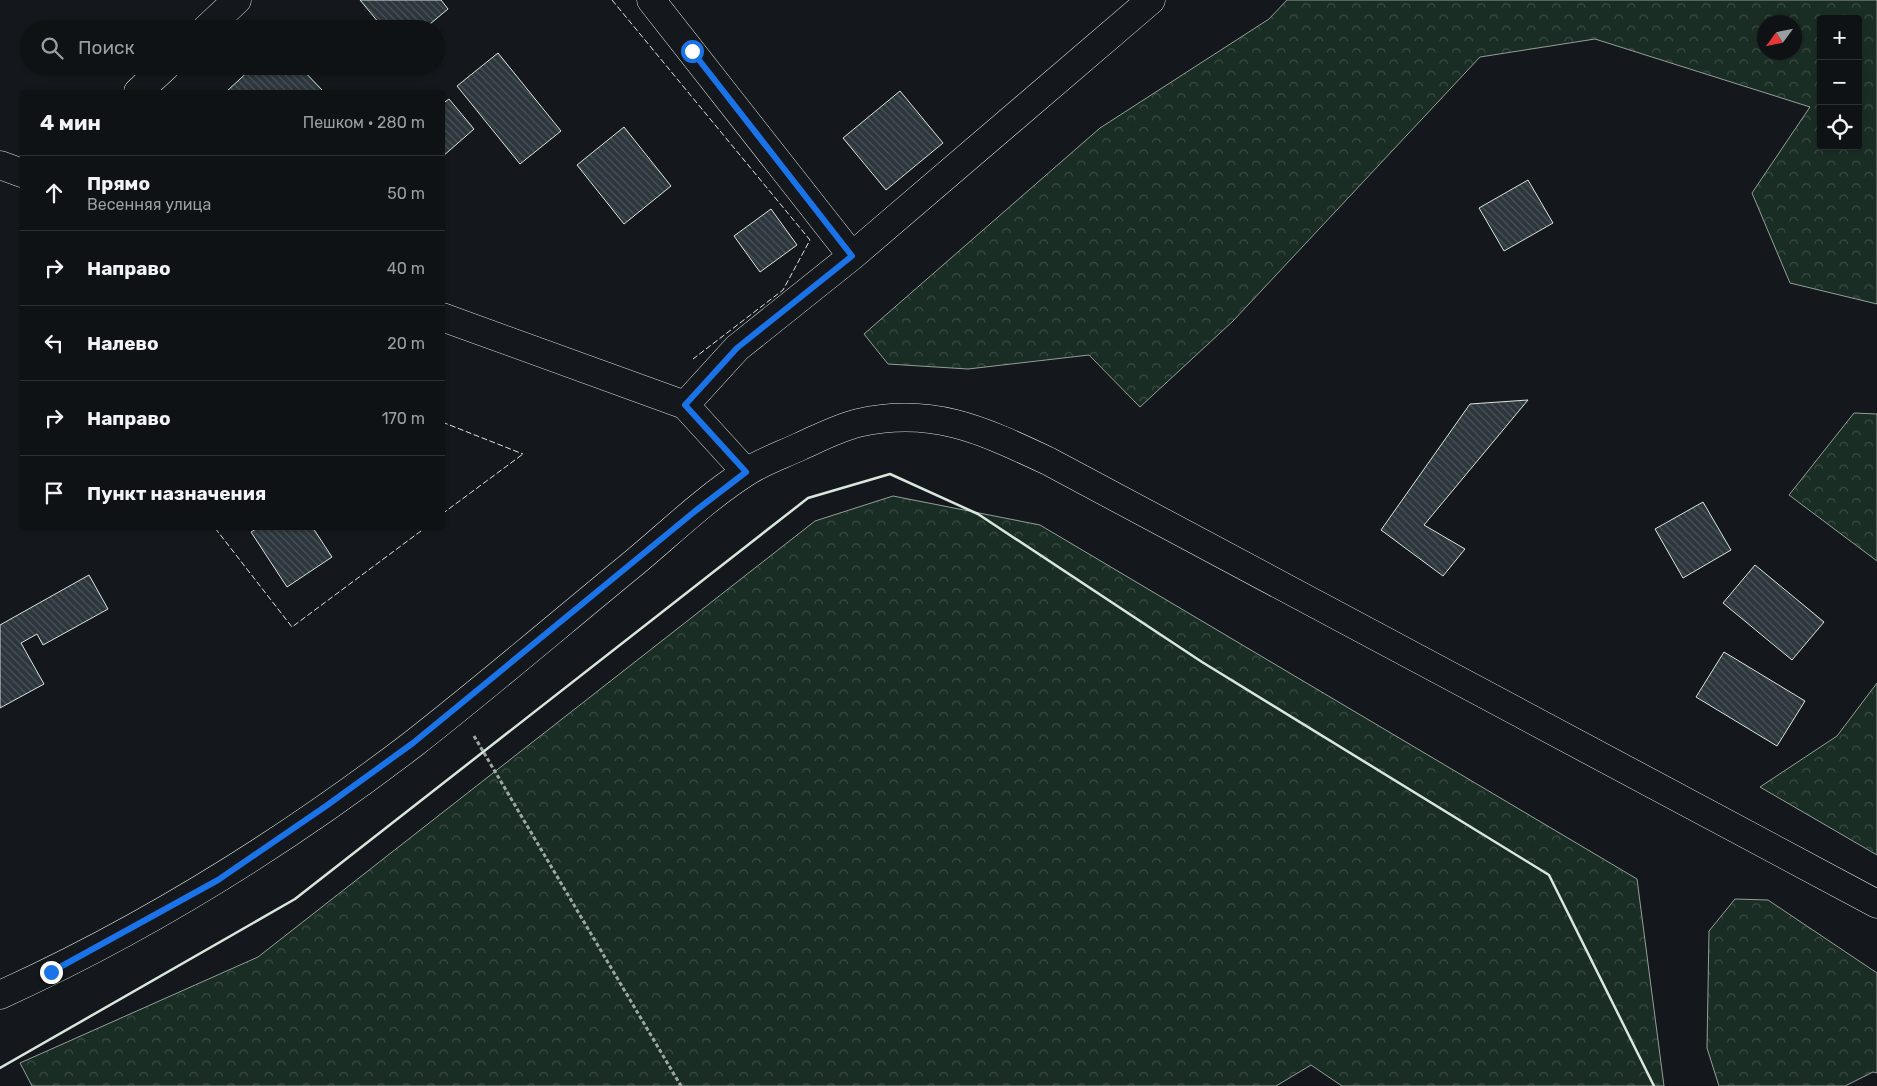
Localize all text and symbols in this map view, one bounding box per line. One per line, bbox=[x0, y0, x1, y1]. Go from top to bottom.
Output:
north arrow bbox=[1757, 15, 1802, 60]
map controls bbox=[1817, 15, 1862, 150]
button: + bbox=[1817, 15, 1862, 60]
search box bbox=[20, 20, 445, 75]
icon: search bbox=[38, 34, 66, 62]
text: Поиск bbox=[78, 36, 135, 59]
route start bbox=[681, 40, 704, 63]
button: − bbox=[1817, 60, 1862, 105]
button: locate bbox=[1817, 105, 1862, 150]
text: 4 мин bbox=[40, 110, 101, 135]
text: Пешком · 280 m bbox=[303, 113, 425, 132]
text: Прямо bbox=[87, 172, 150, 195]
icon: ahead bbox=[40, 179, 68, 207]
text: 50 m bbox=[387, 184, 425, 203]
text: Весенняя улица bbox=[87, 195, 211, 214]
icon: right bbox=[40, 254, 68, 282]
text: Направо bbox=[87, 257, 171, 280]
text: 40 m bbox=[387, 259, 425, 278]
icon: left bbox=[40, 329, 68, 357]
text: Налево bbox=[87, 332, 159, 355]
text: 20 m bbox=[387, 334, 425, 353]
icon: right bbox=[40, 404, 68, 432]
text: Направо bbox=[87, 407, 171, 430]
text: 170 m bbox=[382, 409, 425, 428]
icon: arrive bbox=[40, 479, 68, 507]
text: Пункт назначения bbox=[87, 482, 266, 505]
route end bbox=[40, 961, 63, 984]

